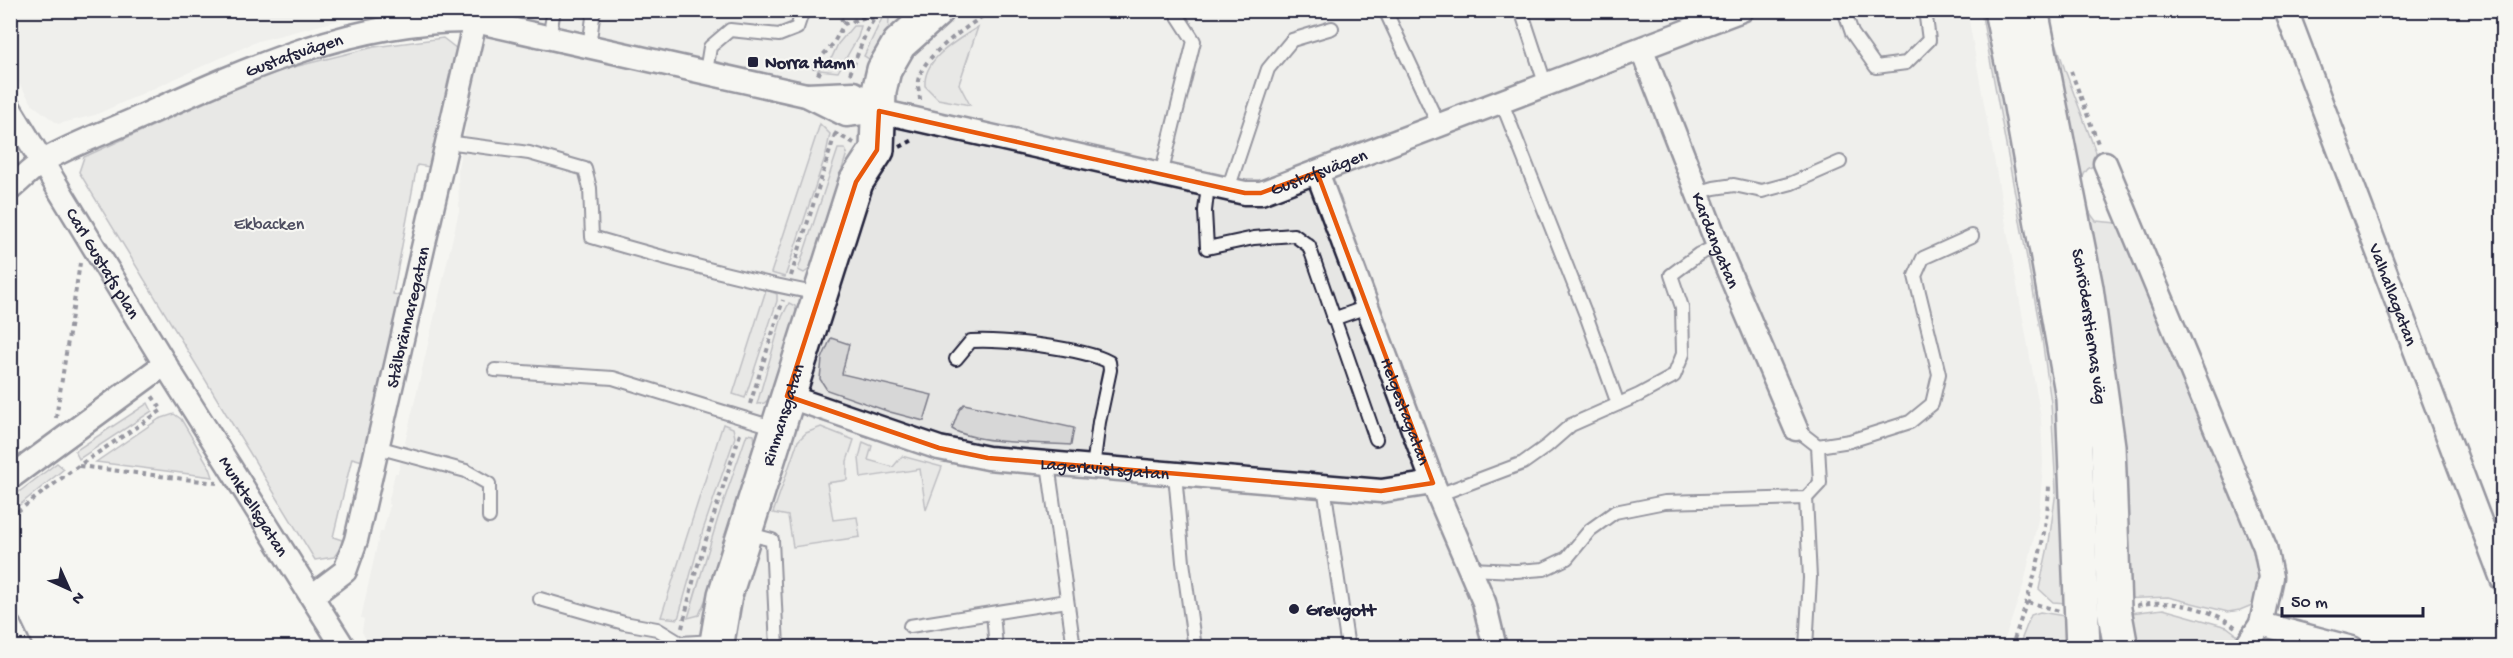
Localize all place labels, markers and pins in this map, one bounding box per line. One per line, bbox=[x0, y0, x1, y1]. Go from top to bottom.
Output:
place label: Norra Hamn bbox=[765, 54, 855, 75]
marker: Norra Hamn bbox=[746, 55, 760, 69]
place label: Grevgott bbox=[1306, 601, 1377, 622]
marker: Grevgott bbox=[1287, 602, 1301, 616]

